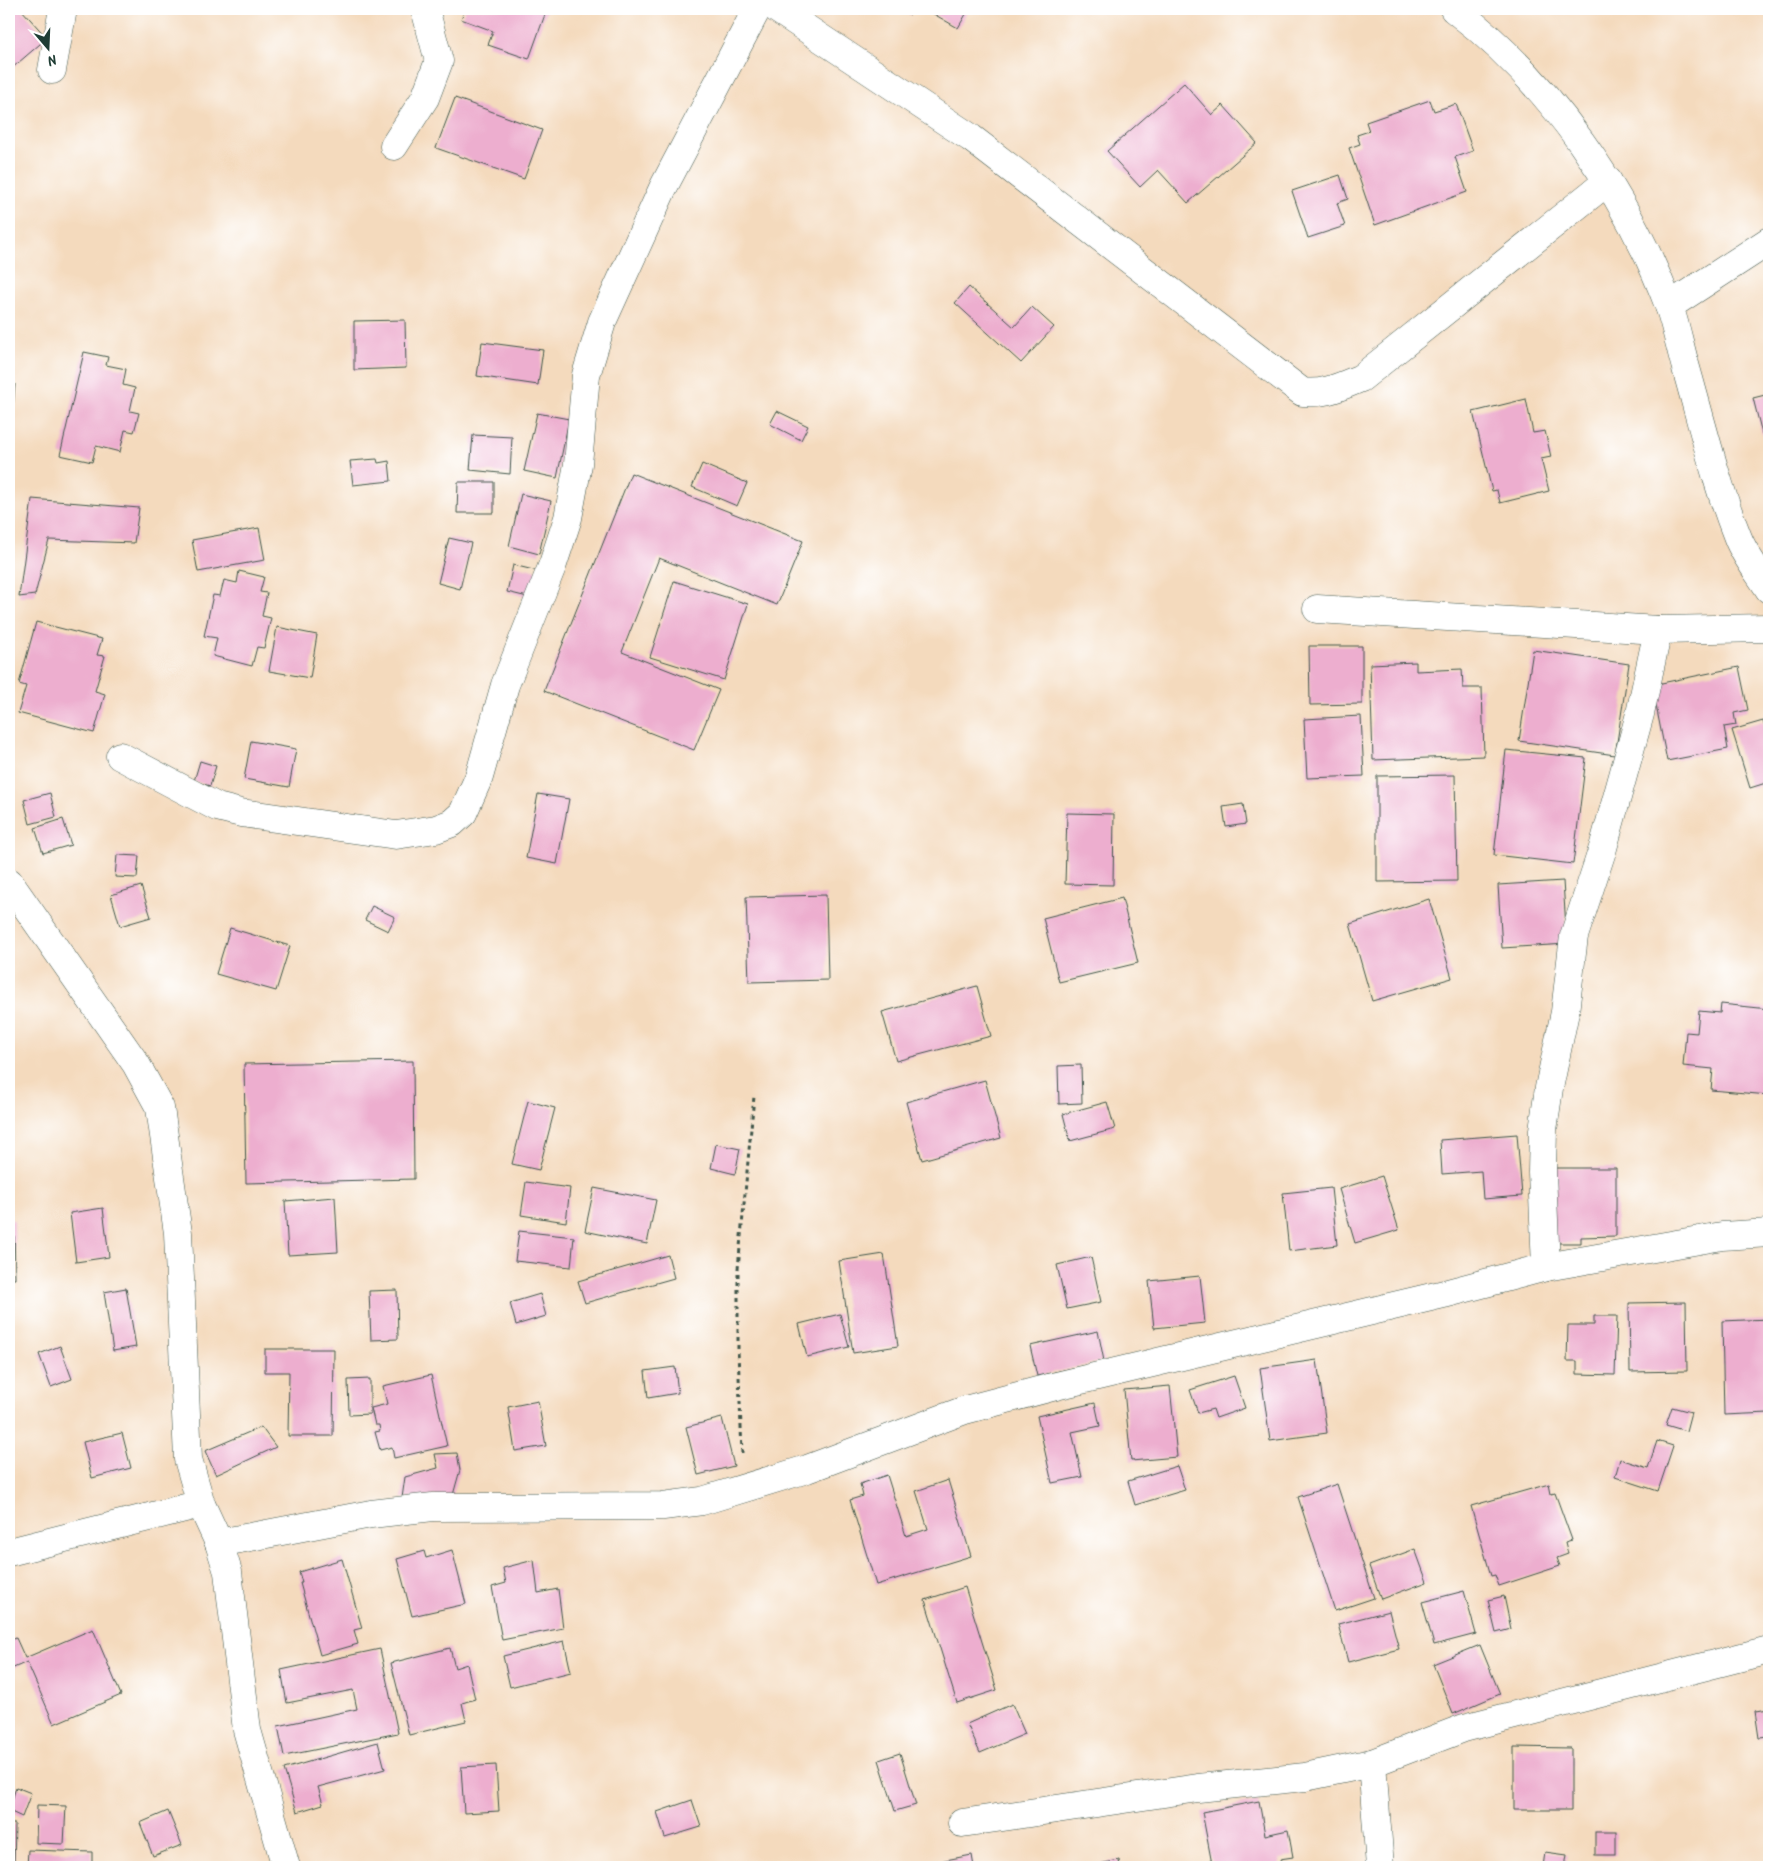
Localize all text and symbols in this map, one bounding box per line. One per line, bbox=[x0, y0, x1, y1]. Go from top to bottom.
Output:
north arrow bbox=[22, 22, 72, 72]
text: N bbox=[44, 48, 60, 71]

